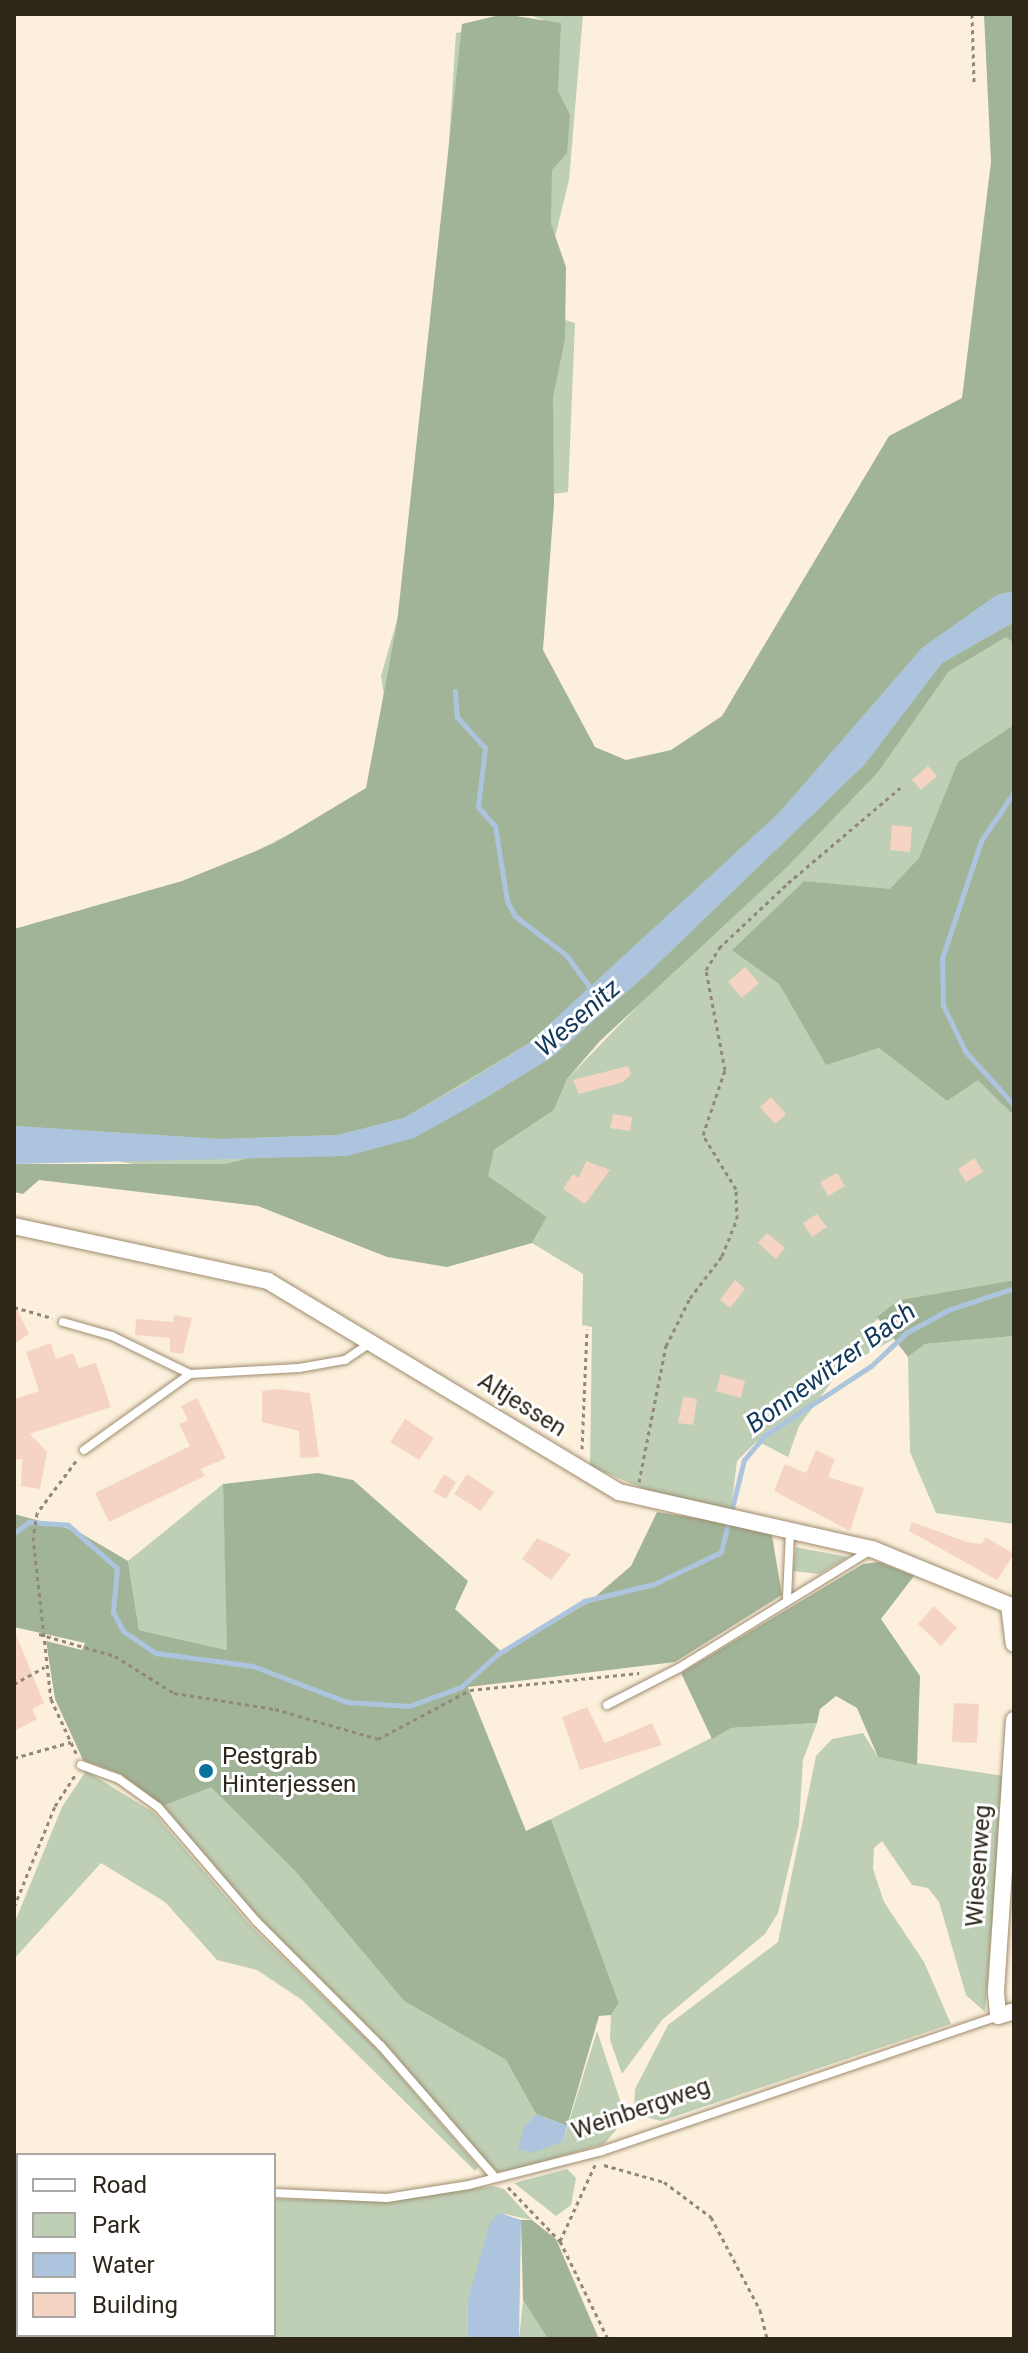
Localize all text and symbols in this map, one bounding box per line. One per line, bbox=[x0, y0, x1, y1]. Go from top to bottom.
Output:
water label: Wesenitz bbox=[529, 973, 627, 1063]
water label: Bonnewitzer Bach bbox=[740, 1296, 922, 1440]
street label: Altjessen bbox=[473, 1367, 571, 1443]
place label: Pestgrab Hinterjessen bbox=[222, 1743, 356, 1799]
marker: Pestgrab Hinterjessen bbox=[197, 1762, 215, 1780]
street label: Wiesenweg bbox=[960, 1804, 998, 1928]
street label: Weinbergweg bbox=[568, 2072, 714, 2146]
legend bbox=[16, 2153, 276, 2337]
text: Road bbox=[92, 2171, 147, 2199]
text: Park bbox=[92, 2211, 140, 2239]
text: Water bbox=[92, 2251, 155, 2279]
text: Building bbox=[92, 2291, 178, 2319]

